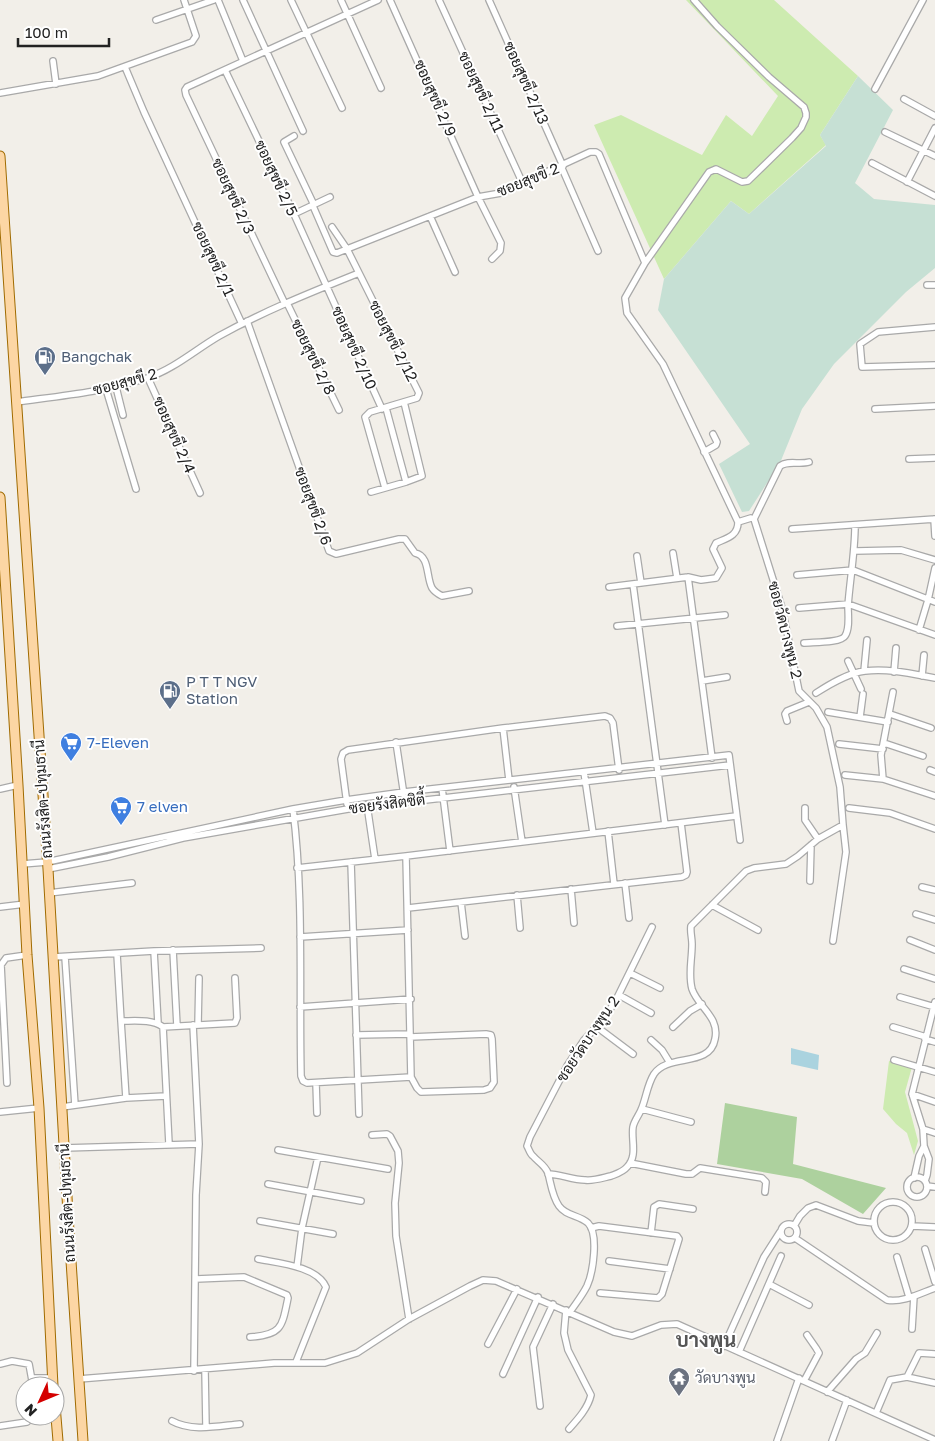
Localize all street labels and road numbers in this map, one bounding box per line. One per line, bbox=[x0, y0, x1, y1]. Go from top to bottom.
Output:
street label: ซอยสุขขี 2/13 bbox=[498, 38, 553, 128]
street label: ซอยสุขขี 2/11 bbox=[453, 48, 509, 136]
street label: ซอยสุขขี 2/9 bbox=[408, 57, 461, 140]
street label: ซอยสุขขี 2/5 bbox=[249, 137, 302, 220]
street label: ซอยสุขขี 2/3 bbox=[206, 155, 259, 238]
street label: ซอยสุขขี 2 bbox=[494, 158, 563, 202]
street label: ซอยสุขขี 2/1 bbox=[186, 218, 239, 300]
street label: ซอยสุขขี 2/12 bbox=[363, 297, 422, 386]
street label: ซอยสุขขี 2/10 bbox=[326, 303, 381, 393]
street label: ซอยสุขขี 2/8 bbox=[285, 316, 340, 399]
street label: ซอยสุขขี 2 bbox=[91, 364, 160, 401]
street label: ซอยสุขขี 2/4 bbox=[147, 393, 200, 477]
street label: ซอยสุขขี 2/6 bbox=[289, 464, 336, 548]
street label: ซอยวัดบางพูน 2 bbox=[763, 579, 807, 681]
street label: ถนนรังสิต-ปทุมธานี bbox=[29, 739, 58, 859]
street label: ซอยรังสิตซิตี้ bbox=[347, 784, 427, 817]
street label: ซอยวัดบางพูน 2 bbox=[552, 992, 624, 1086]
street label: ถนนรังสิต-ปทุมธานี bbox=[54, 1143, 81, 1263]

